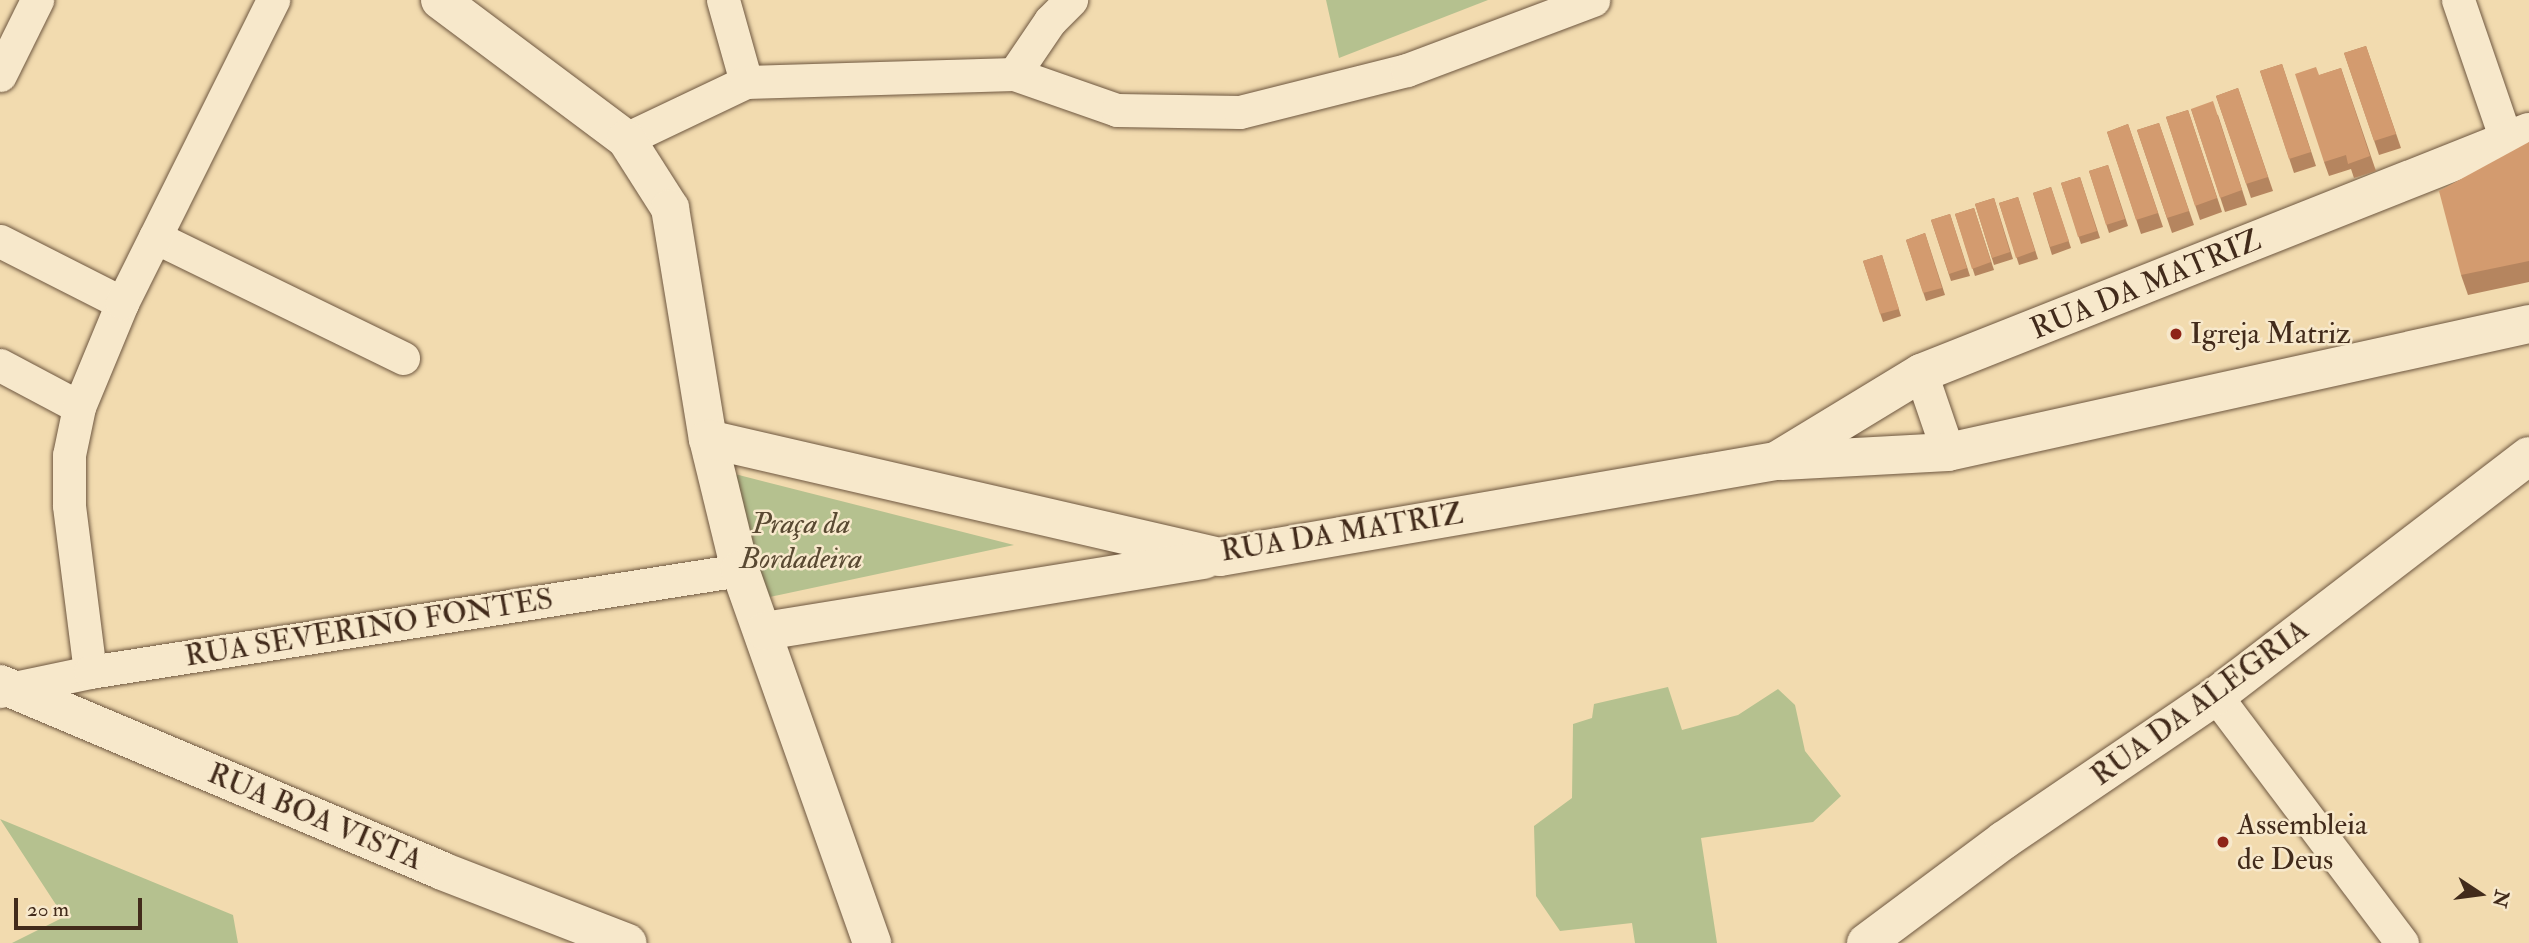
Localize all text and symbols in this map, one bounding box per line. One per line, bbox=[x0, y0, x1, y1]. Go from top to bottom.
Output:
street label: RUA DA MATRIZ bbox=[2026, 222, 2266, 348]
place label: Igreja Matriz bbox=[2190, 316, 2351, 352]
marker: Igreja Matriz bbox=[2168, 326, 2184, 342]
street label: RUA DA MATRIZ bbox=[1218, 496, 1466, 570]
park label: Praça da Bordadeira bbox=[740, 506, 862, 576]
street label: RUA SEVERINO FONTES bbox=[182, 581, 556, 675]
street label: RUA DA ALEGRIA bbox=[2084, 612, 2316, 794]
street label: RUA BOA VISTA bbox=[202, 756, 428, 878]
place label: Assembleia de Deus bbox=[2237, 807, 2367, 878]
marker: Assembleia de Deus bbox=[2215, 834, 2231, 850]
north arrow bbox=[2445, 859, 2515, 929]
scale bar bbox=[18, 884, 145, 928]
text: N bbox=[2487, 888, 2514, 910]
text: 20 m bbox=[27, 896, 69, 923]

